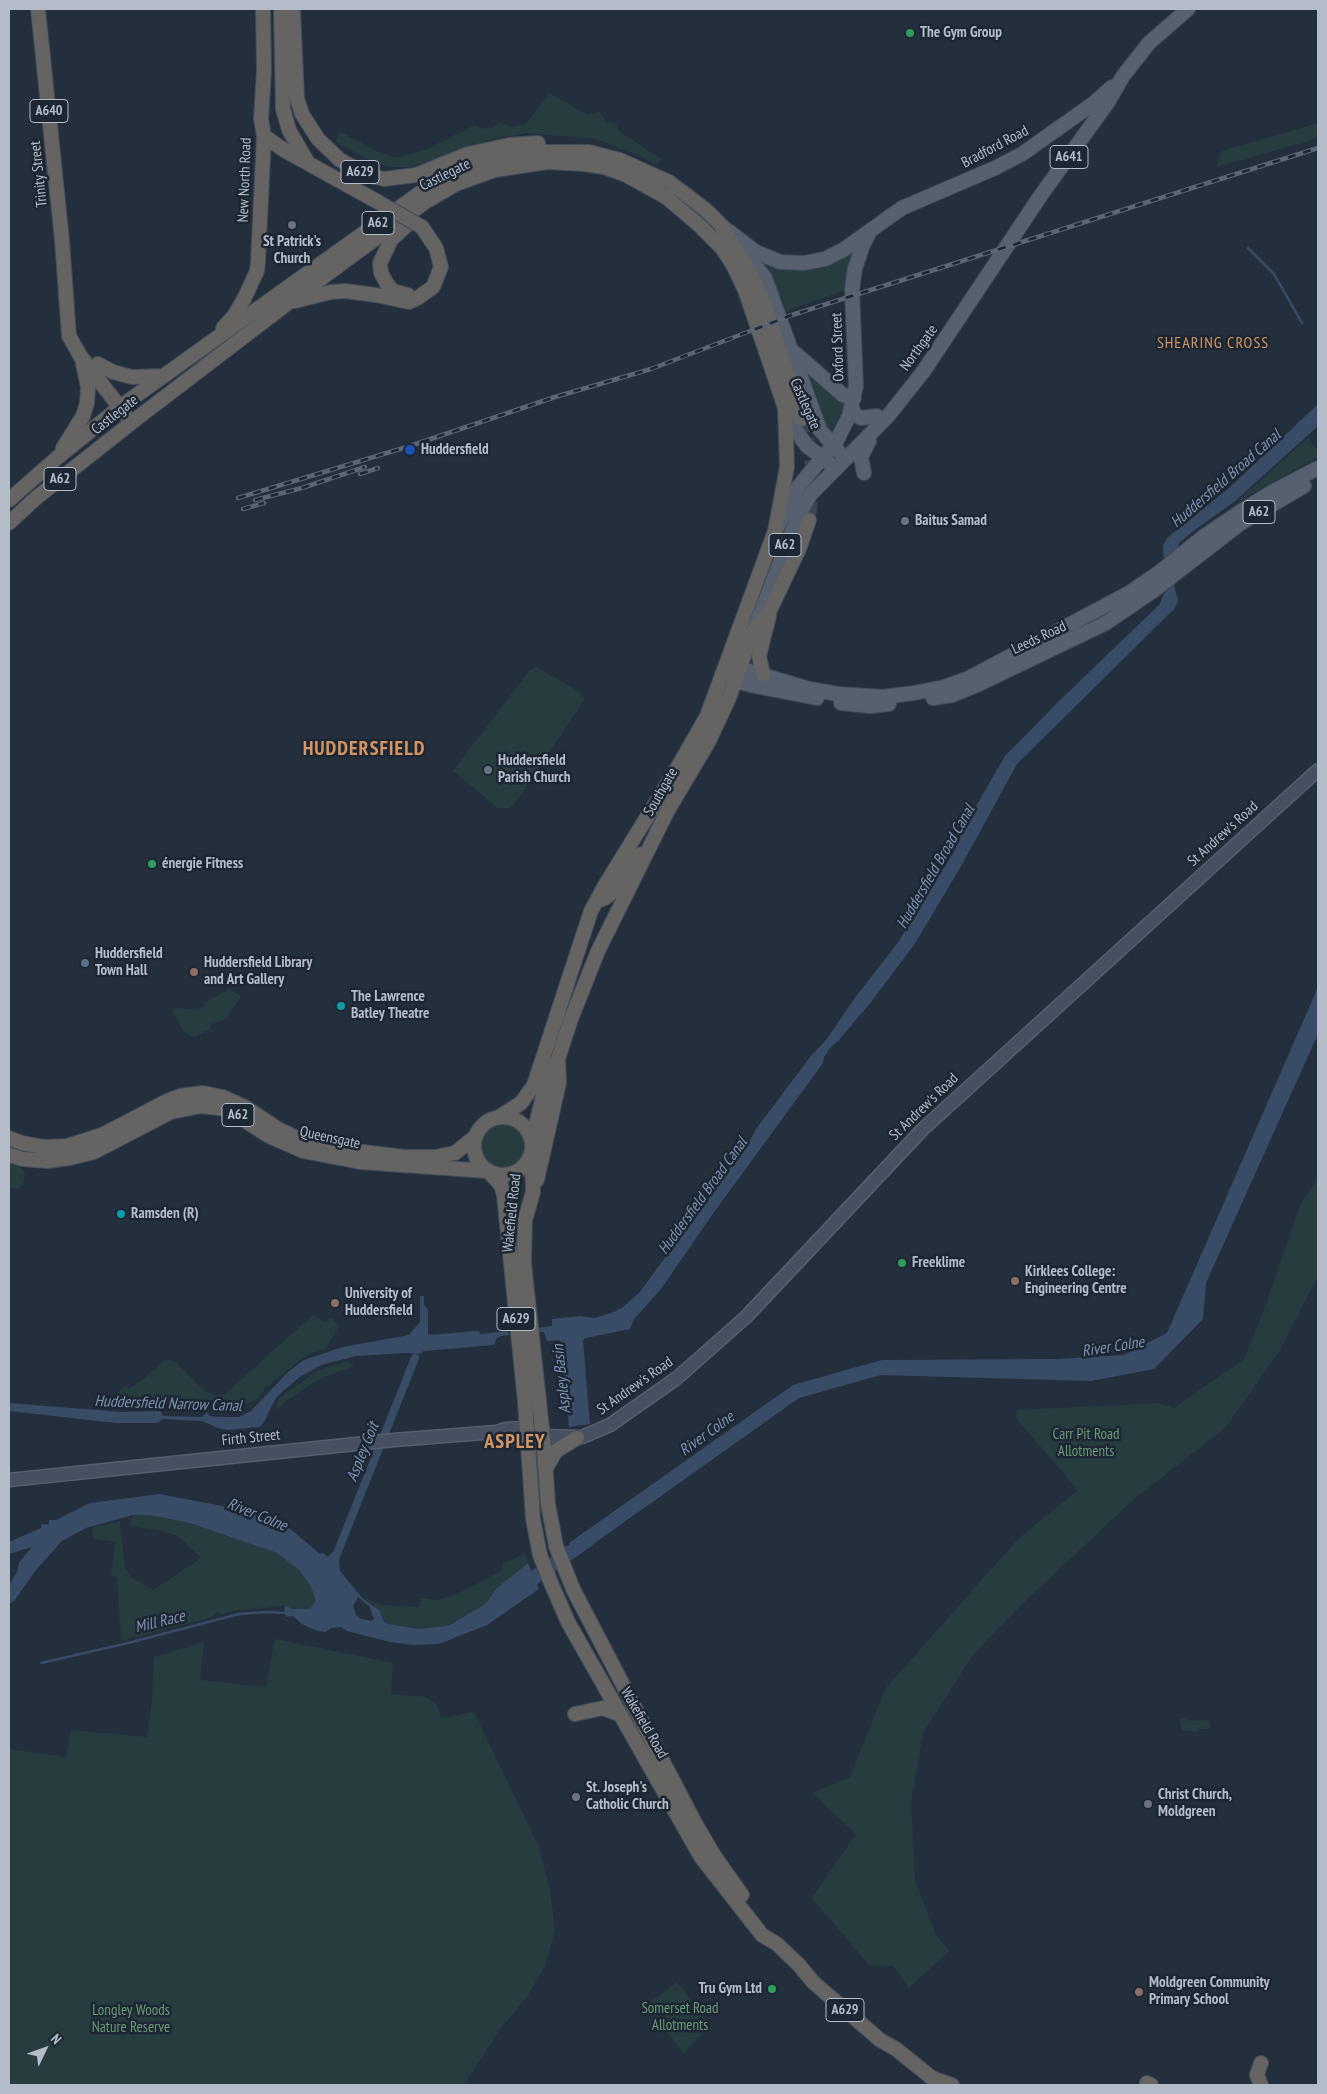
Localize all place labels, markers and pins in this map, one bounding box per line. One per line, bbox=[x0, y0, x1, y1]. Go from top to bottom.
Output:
place label: The Gym Group bbox=[920, 24, 1002, 42]
marker: The Gym Group bbox=[904, 27, 916, 39]
marker: St Patrick's Church bbox=[286, 219, 298, 231]
place label: St Patrick's Church bbox=[263, 233, 321, 268]
place label: Huddersfield bbox=[421, 441, 489, 459]
marker: Huddersfield bbox=[403, 443, 417, 457]
place label: Baitus Samad bbox=[915, 512, 987, 530]
marker: Baitus Samad bbox=[899, 515, 911, 527]
place label: Huddersfield Parish Church bbox=[498, 752, 570, 787]
marker: Huddersfield Parish Church bbox=[482, 764, 494, 776]
place label: énergie Fitness bbox=[162, 855, 243, 873]
marker: énergie Fitness bbox=[146, 858, 158, 870]
place label: Huddersfield Town Hall bbox=[95, 945, 163, 980]
place label: Huddersfield Library and Art Gallery bbox=[204, 954, 312, 989]
marker: Huddersfield Town Hall bbox=[79, 957, 91, 969]
marker: Huddersfield Library and Art Gallery bbox=[188, 966, 200, 978]
place label: The Lawrence Batley Theatre bbox=[351, 988, 430, 1023]
marker: The Lawrence Batley Theatre bbox=[335, 1000, 347, 1012]
place label: Ramsden (R) bbox=[131, 1205, 199, 1223]
marker: Ramsden (R) bbox=[115, 1208, 127, 1220]
place label: Freeklime bbox=[912, 1254, 965, 1272]
marker: Freeklime bbox=[896, 1257, 908, 1269]
place label: Kirklees College: Engineering Centre bbox=[1025, 1263, 1127, 1298]
marker: Kirklees College: Engineering Centre bbox=[1009, 1275, 1021, 1287]
place label: University of Huddersfield bbox=[345, 1285, 413, 1320]
marker: University of Huddersfield bbox=[329, 1297, 341, 1309]
place label: St. Joseph's Catholic Church bbox=[586, 1779, 669, 1814]
place label: Christ Church, Moldgreen bbox=[1158, 1786, 1232, 1821]
marker: St. Joseph's Catholic Church bbox=[570, 1791, 582, 1803]
marker: Christ Church, Moldgreen bbox=[1142, 1798, 1154, 1810]
place label: Moldgreen Community Primary School bbox=[1149, 1974, 1269, 2009]
place label: Tru Gym Ltd bbox=[698, 1980, 762, 1998]
marker: Tru Gym Ltd bbox=[766, 1983, 778, 1995]
marker: Moldgreen Community Primary School bbox=[1133, 1986, 1145, 1998]

